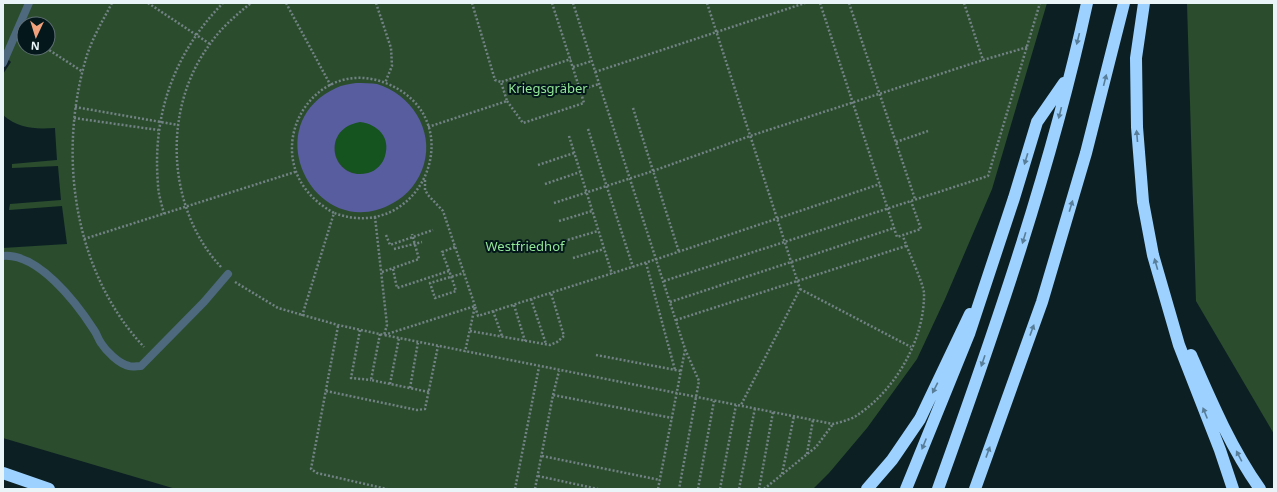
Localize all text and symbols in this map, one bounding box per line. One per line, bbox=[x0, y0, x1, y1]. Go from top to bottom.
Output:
north arrow bbox=[16, 16, 56, 56]
one-way arrow bbox=[1075, 33, 1081, 45]
text: N bbox=[30, 39, 40, 54]
one-way arrow bbox=[1102, 74, 1108, 86]
park label: Kriegsgräber bbox=[508, 79, 588, 97]
one-way arrow bbox=[1056, 107, 1062, 119]
one-way arrow bbox=[1134, 130, 1141, 142]
one-way arrow bbox=[1023, 153, 1029, 165]
one-way arrow bbox=[1068, 199, 1074, 211]
one-way arrow bbox=[1021, 232, 1027, 244]
park label: Westfriedhof bbox=[486, 237, 566, 255]
one-way arrow bbox=[1153, 258, 1159, 270]
one-way arrow bbox=[1029, 323, 1035, 335]
one-way arrow bbox=[979, 356, 985, 368]
one-way arrow bbox=[932, 382, 938, 394]
one-way arrow bbox=[1202, 406, 1208, 418]
one-way arrow bbox=[921, 439, 927, 451]
one-way arrow bbox=[986, 446, 992, 458]
one-way arrow bbox=[1236, 450, 1243, 462]

